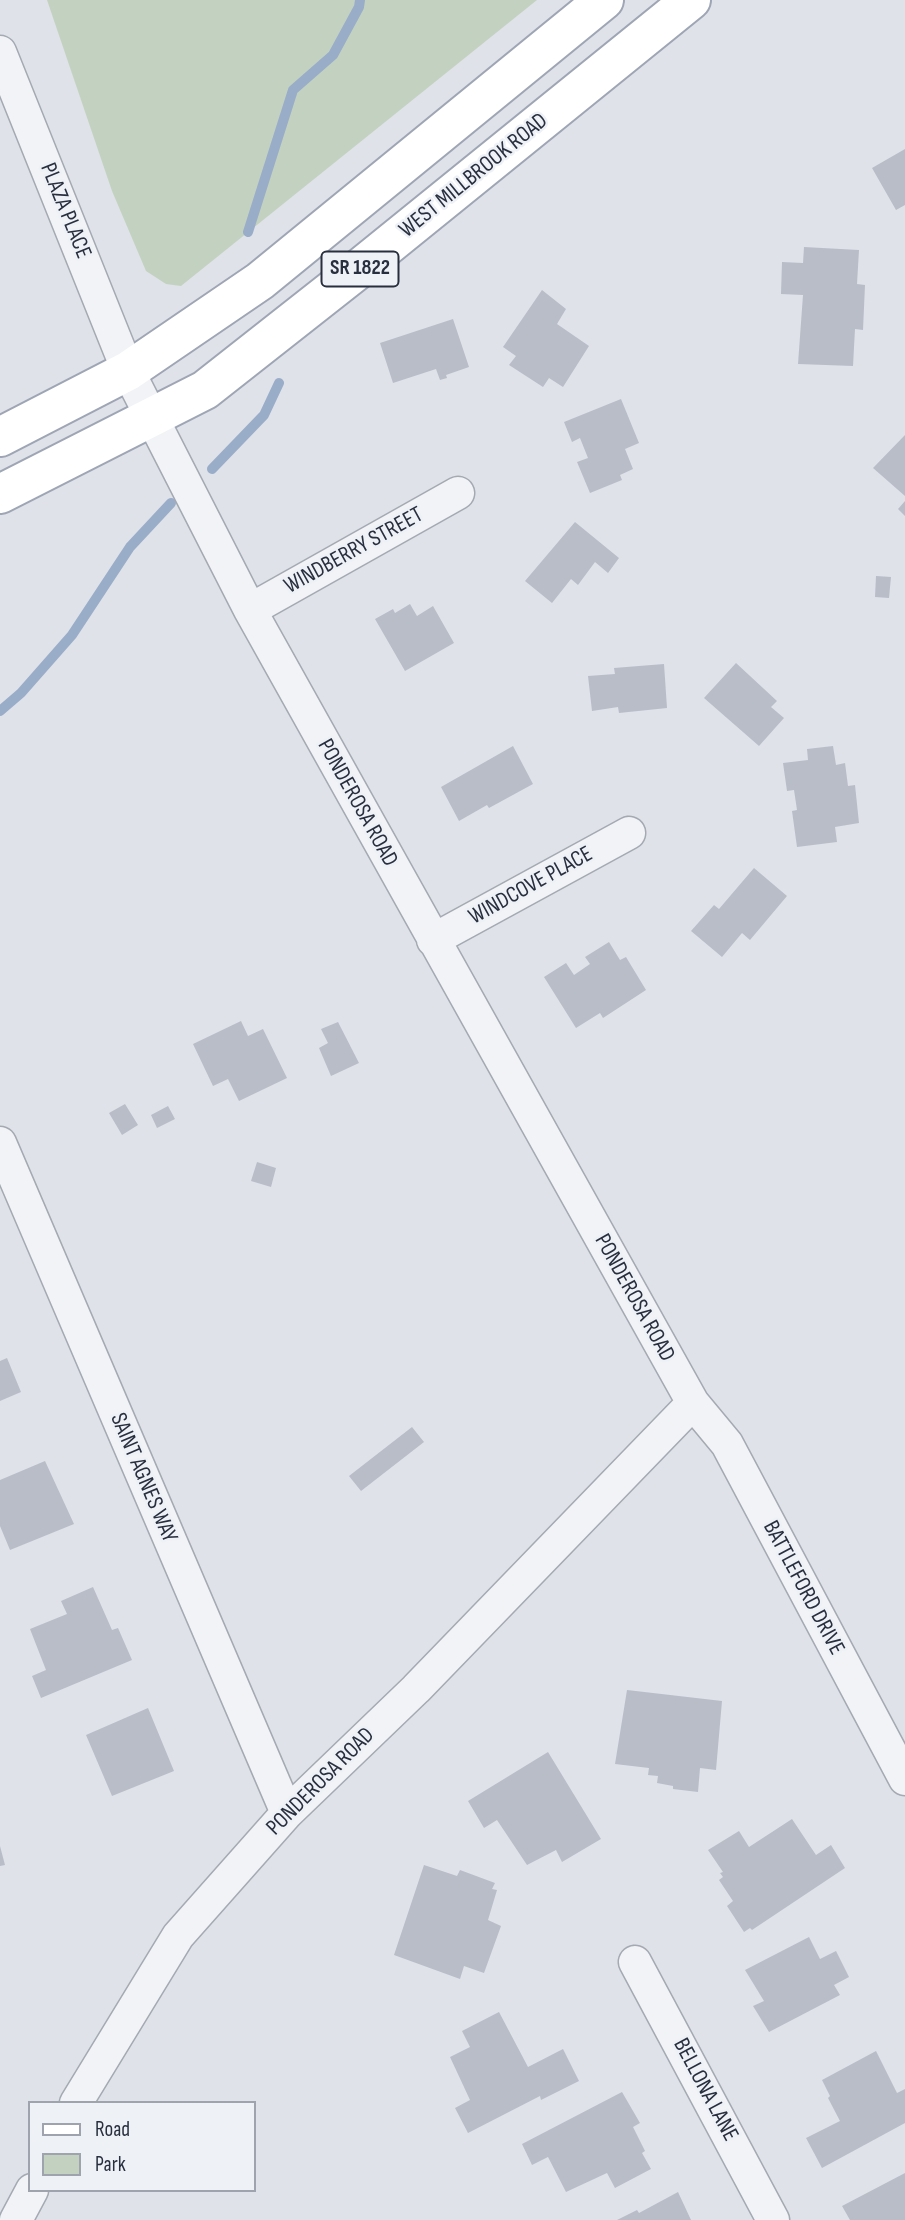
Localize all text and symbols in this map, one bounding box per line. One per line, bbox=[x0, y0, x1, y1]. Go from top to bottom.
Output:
street label: WEST MILLBROOK ROAD bbox=[394, 108, 554, 244]
street label: PLAZA PLACE bbox=[33, 159, 97, 263]
road number: SR 1822 bbox=[322, 252, 398, 286]
street label: WINDBERRY STREET bbox=[280, 501, 428, 601]
street label: PONDEROSA ROAD bbox=[311, 734, 403, 872]
street label: WINDCOVE PLACE bbox=[464, 841, 598, 931]
street label: PONDEROSA ROAD bbox=[588, 1229, 680, 1367]
street label: SAINT AGNES WAY bbox=[103, 1409, 183, 1547]
street label: BATTLEFORD DRIVE bbox=[756, 1516, 850, 1660]
street label: PONDEROSA ROAD bbox=[261, 1722, 381, 1842]
street label: BELLONA LANE bbox=[666, 2034, 744, 2146]
legend bbox=[28, 2101, 256, 2192]
text: Road bbox=[95, 2117, 130, 2142]
text: Park bbox=[95, 2152, 126, 2177]

